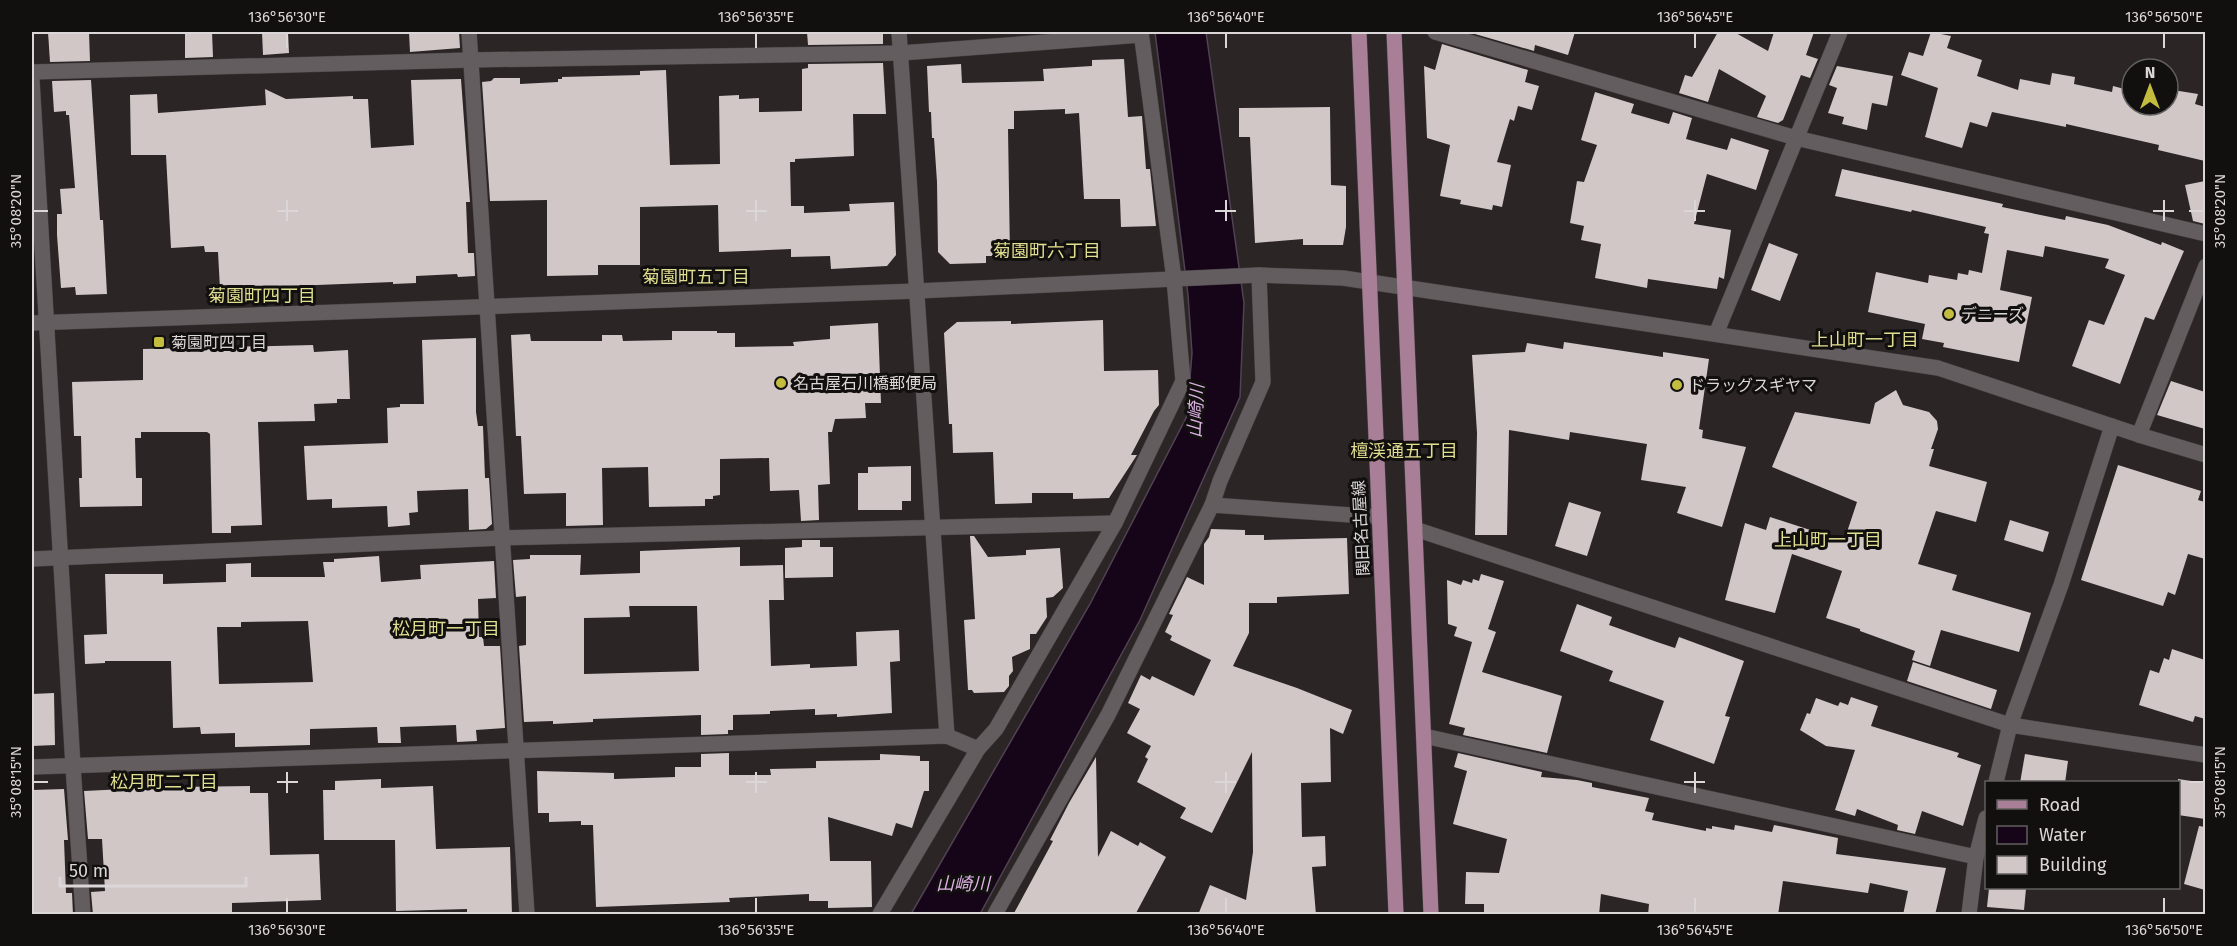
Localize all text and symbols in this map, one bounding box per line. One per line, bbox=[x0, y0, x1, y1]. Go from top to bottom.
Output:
text: 136°56'30"E bbox=[248, 8, 326, 26]
text: 136°56'35"E bbox=[718, 8, 794, 26]
text: 136°56'40"E bbox=[1187, 8, 1265, 26]
text: 136°56'45"E bbox=[1657, 8, 1733, 26]
text: 136°56'50"E bbox=[2125, 8, 2203, 26]
north arrow bbox=[2120, 57, 2180, 117]
text: N bbox=[2145, 63, 2155, 82]
text: 35°08'20"N bbox=[7, 174, 25, 248]
text: 35°08'20"N bbox=[2211, 174, 2229, 248]
district label: 菊園町六丁目 bbox=[993, 240, 1101, 262]
district label: 菊園町五丁目 bbox=[642, 266, 750, 288]
district label: 菊園町四丁目 bbox=[208, 285, 316, 307]
place label: デニーズ bbox=[1961, 305, 2024, 324]
marker: デニーズ bbox=[1942, 307, 1956, 321]
district label: 上山町一丁目 bbox=[1811, 329, 1919, 351]
place label: 菊園町四丁目 bbox=[171, 333, 267, 352]
marker: 菊園町四丁目 bbox=[152, 335, 166, 349]
place label: 名古屋石川橋郵便局 bbox=[793, 374, 937, 393]
marker: 名古屋石川橋郵便局 bbox=[774, 376, 788, 390]
place label: ドラッグスギヤマ bbox=[1689, 376, 1817, 395]
marker: ドラッグスギヤマ bbox=[1670, 378, 1684, 392]
water label: 山崎川 bbox=[1184, 381, 1209, 439]
district label: 檀渓通五丁目 bbox=[1350, 440, 1458, 462]
street label: 関田名古屋線 bbox=[1349, 480, 1373, 576]
district label: 上山町一丁目 bbox=[1774, 529, 1882, 551]
district label: 松月町一丁目 bbox=[392, 618, 500, 640]
text: 35°08'15"N bbox=[7, 746, 25, 818]
text: 35°08'15"N bbox=[2211, 746, 2229, 818]
district label: 松月町二丁目 bbox=[110, 771, 218, 793]
legend bbox=[1985, 781, 2180, 889]
text: Road bbox=[2039, 794, 2081, 816]
text: Water bbox=[2039, 824, 2086, 846]
scale bar bbox=[60, 850, 246, 888]
text: Building bbox=[2039, 854, 2107, 876]
text: 50 m bbox=[69, 860, 108, 882]
water label: 山崎川 bbox=[936, 873, 992, 895]
text: 136°56'30"E bbox=[248, 921, 326, 939]
text: 136°56'35"E bbox=[718, 921, 794, 939]
text: 136°56'40"E bbox=[1187, 921, 1265, 939]
text: 136°56'45"E bbox=[1657, 921, 1733, 939]
text: 136°56'50"E bbox=[2125, 921, 2203, 939]

